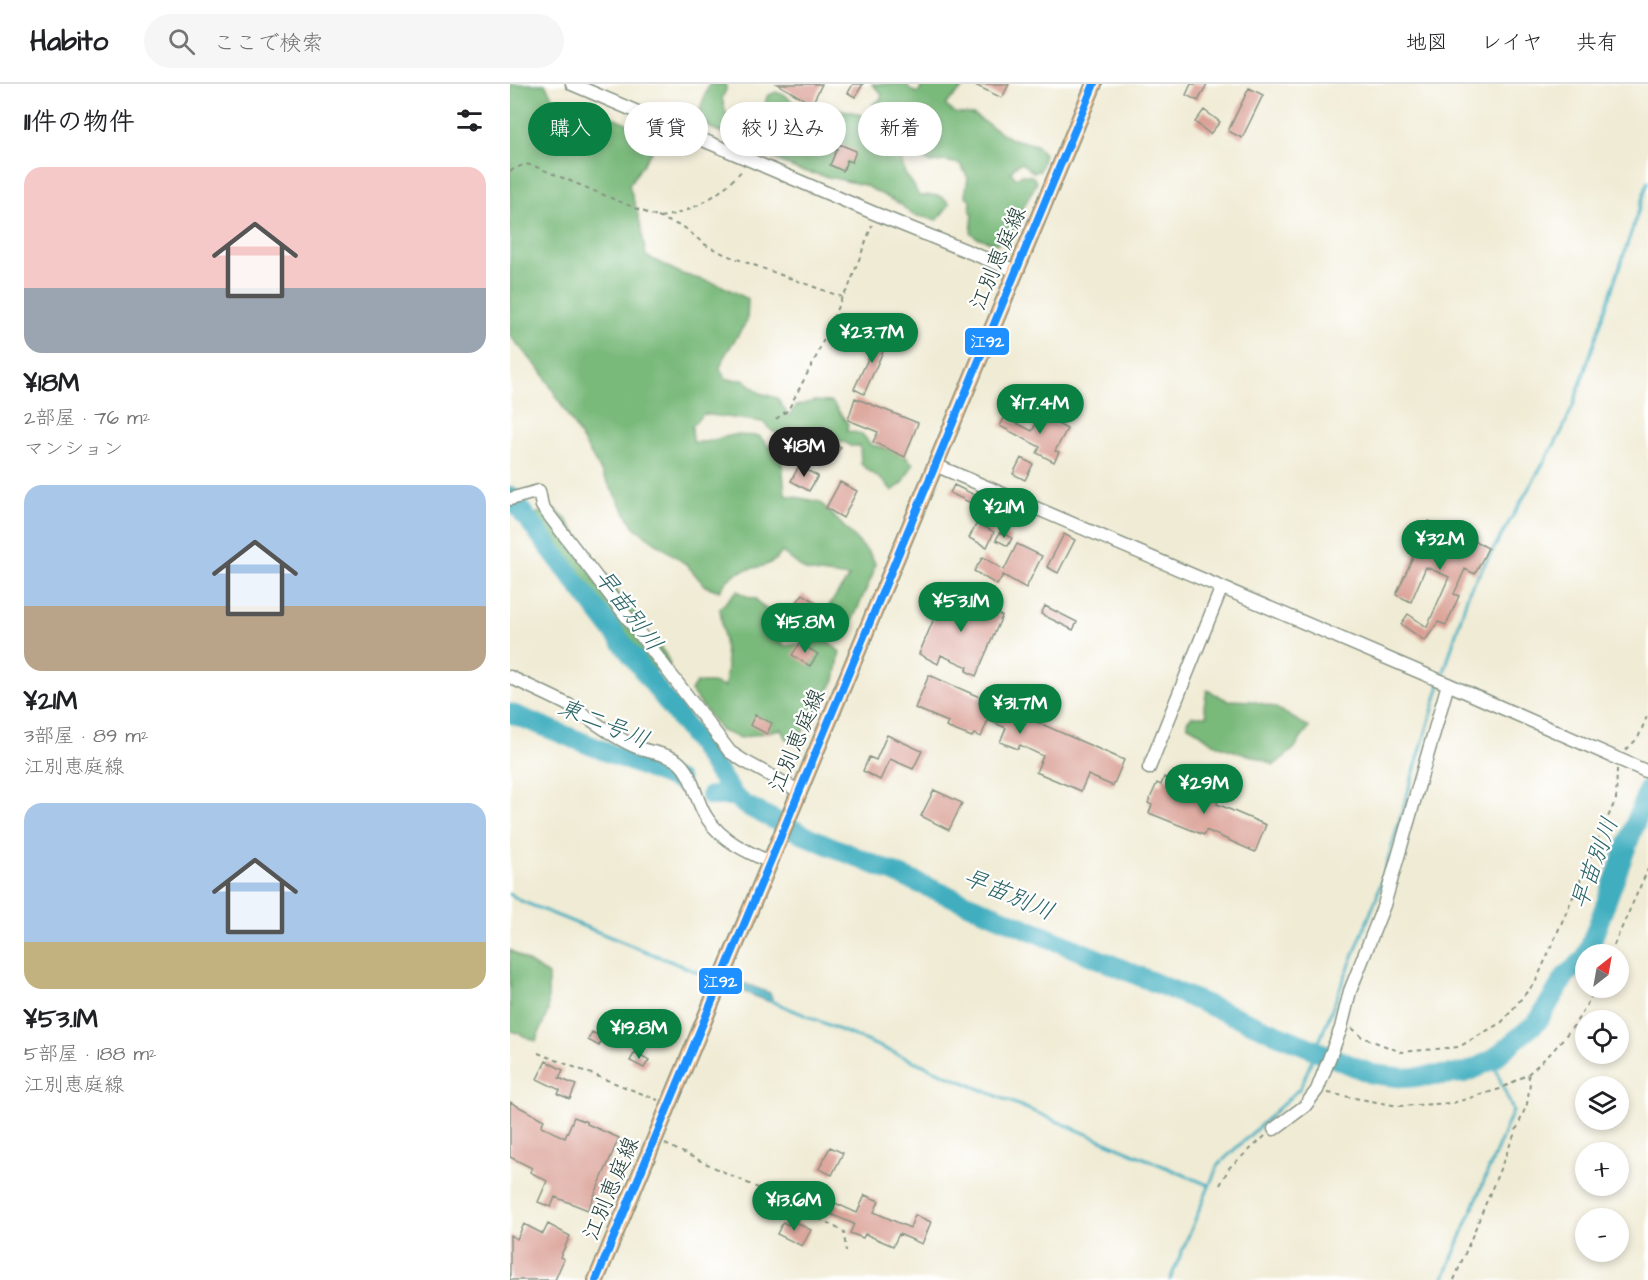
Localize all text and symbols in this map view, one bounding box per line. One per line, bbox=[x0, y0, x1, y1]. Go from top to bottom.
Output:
search box bbox=[144, 14, 564, 68]
text: Habito bbox=[30, 22, 108, 61]
icon: search bbox=[165, 25, 198, 58]
text: ここで検索 bbox=[213, 28, 323, 59]
text: 地図 bbox=[1406, 28, 1448, 57]
text: レイヤ bbox=[1481, 28, 1543, 57]
text: 共有 bbox=[1576, 28, 1618, 57]
chip: 購入 bbox=[528, 102, 612, 156]
chip: 賃貸 bbox=[624, 102, 708, 156]
chip: 絞り込み bbox=[720, 102, 846, 156]
chip: 新着 bbox=[858, 102, 942, 156]
text: 11件の物件 bbox=[24, 104, 135, 140]
icon: filters bbox=[453, 104, 486, 137]
street label: 江別恵庭線 bbox=[963, 202, 1034, 315]
icon: home bbox=[201, 206, 309, 314]
pin: ¥23.7M bbox=[823, 313, 921, 364]
text: ¥23.7M bbox=[840, 318, 904, 346]
line badge: 江92 bbox=[964, 327, 1010, 356]
text: 江92 bbox=[970, 331, 1005, 353]
text: ¥18M bbox=[24, 365, 80, 401]
pin: ¥17.4M bbox=[991, 384, 1089, 435]
text: ¥17.4M bbox=[1011, 389, 1069, 417]
text: 2部屋 · 76 m² bbox=[24, 404, 150, 432]
pin: ¥18M bbox=[768, 427, 840, 478]
text: ¥18M bbox=[783, 432, 825, 460]
text: マンション bbox=[24, 435, 123, 463]
pin: ¥21M bbox=[968, 488, 1040, 539]
text: ¥21M bbox=[983, 493, 1025, 521]
pin: ¥32M bbox=[1404, 520, 1476, 571]
icon: home bbox=[201, 524, 309, 632]
text: ¥32M bbox=[1416, 525, 1464, 553]
water label: 早苗別川 bbox=[586, 562, 671, 659]
pin: ¥53.1M bbox=[912, 582, 1010, 633]
text: ¥53.1M bbox=[933, 587, 989, 615]
pin: ¥15.8M bbox=[756, 603, 854, 654]
text: ¥15.8M bbox=[775, 608, 835, 636]
text: ¥21M bbox=[24, 683, 78, 719]
street label: 江別恵庭線 bbox=[762, 684, 833, 797]
pin: ¥31.7M bbox=[971, 684, 1069, 735]
text: ¥31.7M bbox=[992, 689, 1048, 717]
water label: 東二号川 bbox=[553, 690, 654, 758]
text: 3部屋 · 89 m² bbox=[24, 722, 148, 750]
text: 江別恵庭線 bbox=[24, 753, 124, 781]
pin: ¥29M bbox=[1168, 764, 1240, 815]
text: ¥29M bbox=[1179, 769, 1229, 797]
water label: 早苗別川 bbox=[1563, 812, 1627, 914]
icon: home bbox=[201, 842, 309, 950]
water label: 早苗別川 bbox=[958, 861, 1059, 929]
north arrow bbox=[1575, 944, 1629, 998]
map controls bbox=[1575, 944, 1629, 1262]
line badge: 江92 bbox=[698, 967, 743, 995]
text: 江92 bbox=[703, 971, 738, 993]
text: ¥53.1M bbox=[24, 1001, 98, 1037]
pin: ¥19.8M bbox=[590, 1009, 688, 1060]
button: locate bbox=[1575, 1010, 1629, 1064]
text: ¥19.8M bbox=[611, 1014, 667, 1042]
text: 5部屋 · 188 m² bbox=[24, 1040, 157, 1068]
text: 江別恵庭線 bbox=[24, 1071, 124, 1099]
button: layers bbox=[1575, 1076, 1629, 1130]
street label: 江別恵庭線 bbox=[576, 1132, 647, 1245]
button: + bbox=[1575, 1142, 1629, 1196]
pin: ¥13.6M bbox=[745, 1181, 843, 1232]
text: ¥13.6M bbox=[766, 1186, 822, 1214]
button: − bbox=[1575, 1208, 1629, 1262]

